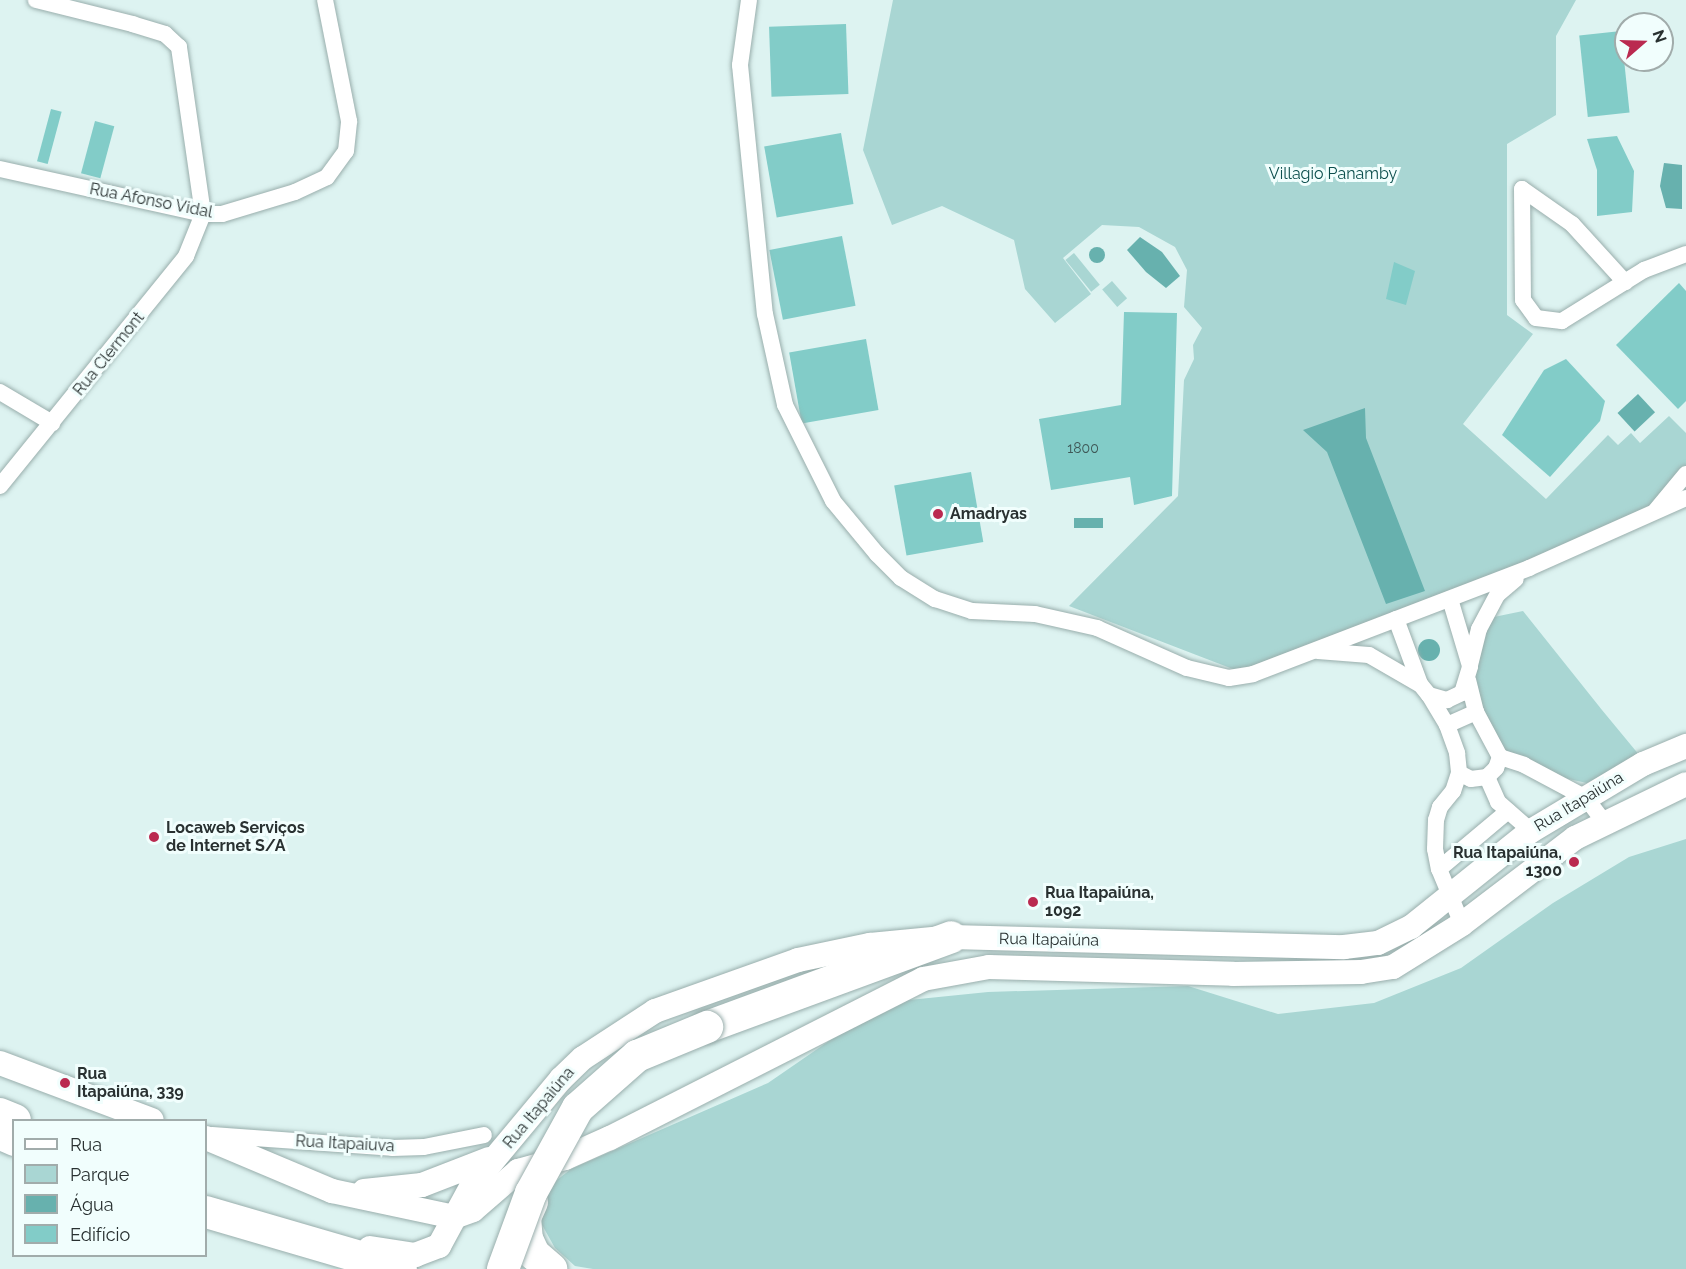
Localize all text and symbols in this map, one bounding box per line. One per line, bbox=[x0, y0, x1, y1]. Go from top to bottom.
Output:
north arrow bbox=[1614, 12, 1674, 72]
text: N bbox=[1648, 27, 1671, 45]
park label: Villagio Panamby bbox=[1269, 164, 1397, 184]
street label: Rua Afonso Vidal bbox=[87, 180, 215, 222]
street label: Rua Clermont bbox=[70, 308, 148, 400]
house number: 1800 bbox=[1067, 440, 1099, 456]
place label: Amadryas bbox=[950, 504, 1027, 524]
marker: Amadryas bbox=[931, 507, 945, 521]
street label: Rua Itapaiúna bbox=[1531, 768, 1627, 836]
place label: Locaweb Serviços de Internet S/A bbox=[166, 818, 305, 856]
marker: Locaweb Serviços de Internet S/A bbox=[147, 830, 161, 844]
place label: Rua Itapaiúna, 1300 bbox=[1453, 843, 1562, 881]
marker: Rua Itapaiúna, 1300 bbox=[1567, 855, 1581, 869]
place label: Rua Itapaiúna, 1092 bbox=[1045, 883, 1154, 921]
marker: Rua Itapaiúna, 1092 bbox=[1026, 895, 1040, 909]
street label: Rua Itapaiúna bbox=[999, 930, 1099, 950]
street label: Rua Itapaiúna bbox=[499, 1063, 579, 1153]
place label: Rua Itapaiúna, 339 bbox=[77, 1064, 184, 1102]
marker: Rua Itapaiúna, 339 bbox=[58, 1076, 72, 1090]
legend bbox=[12, 1119, 207, 1257]
street label: Rua Itapaiuva bbox=[295, 1132, 395, 1156]
text: Rua bbox=[70, 1134, 102, 1155]
text: Parque bbox=[70, 1164, 129, 1185]
text: Água bbox=[70, 1194, 114, 1215]
text: Edifício bbox=[70, 1224, 130, 1245]

